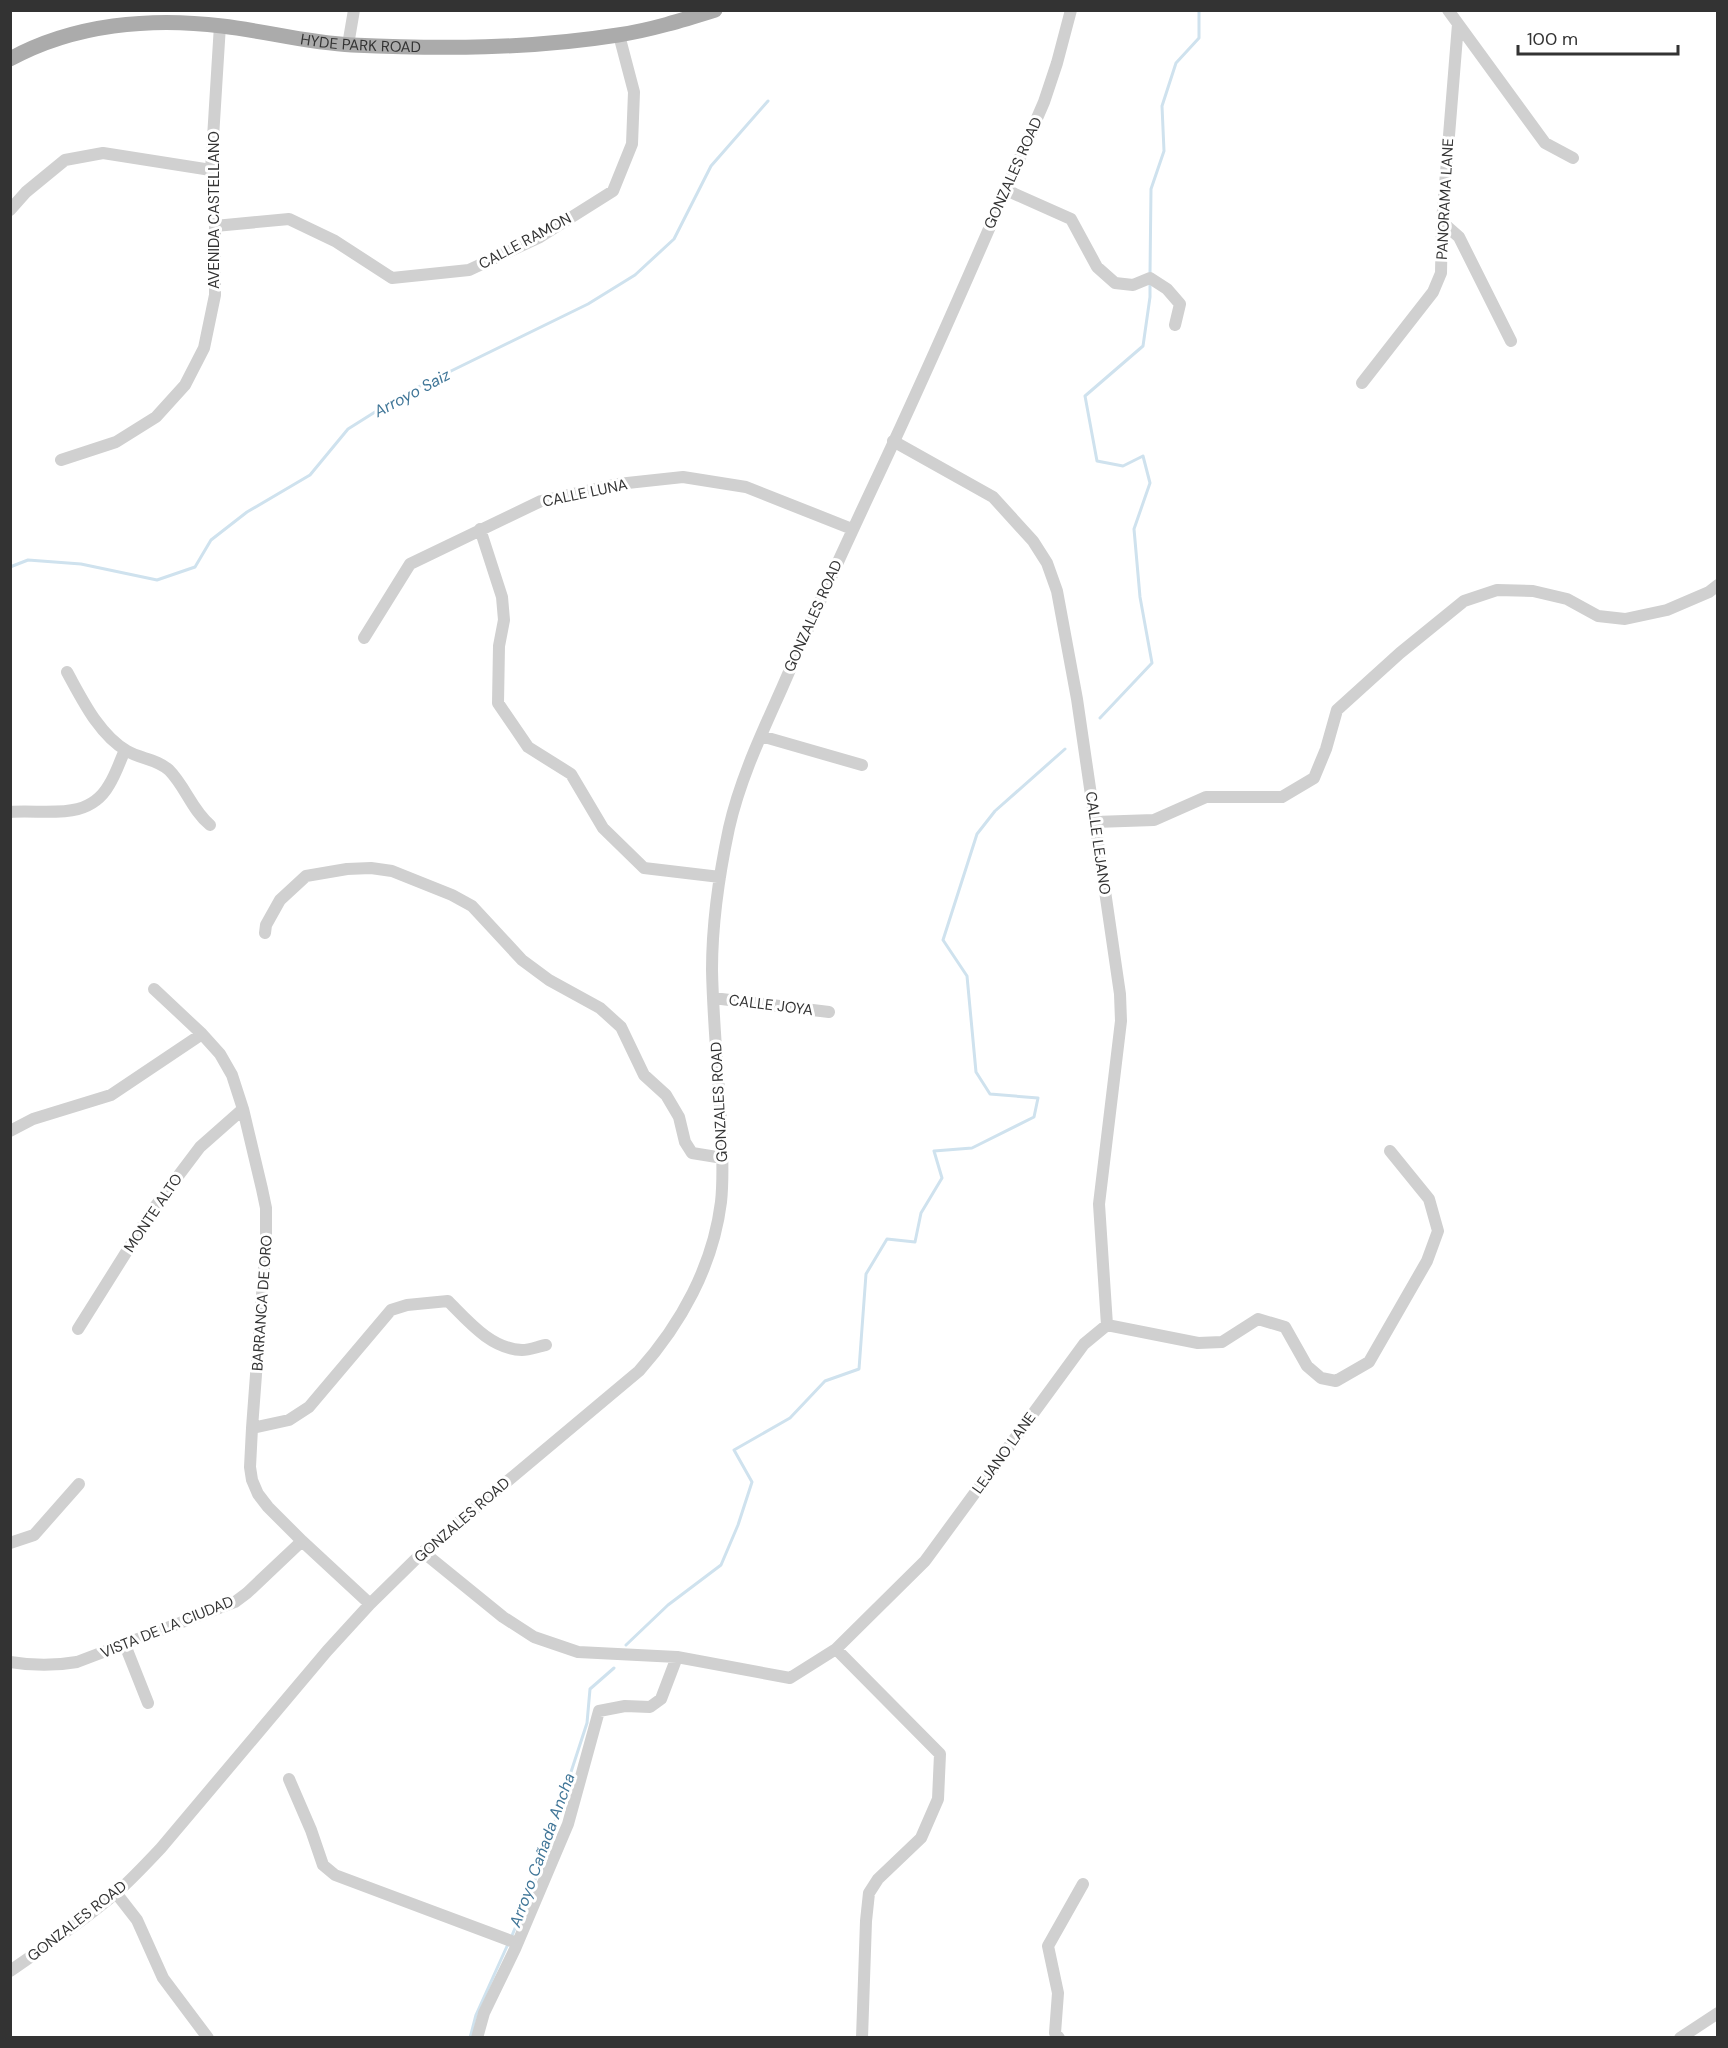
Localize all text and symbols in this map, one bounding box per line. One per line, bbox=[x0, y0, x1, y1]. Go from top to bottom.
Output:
scale bar bbox=[1518, 18, 1678, 56]
text: 100 m bbox=[1527, 27, 1578, 51]
street label: HYDE PARK ROAD bbox=[299, 29, 421, 57]
street label: GONZALES ROAD bbox=[979, 114, 1047, 232]
street label: AVENIDA CASTELLANO bbox=[204, 131, 224, 289]
street label: PANORAMA LANE bbox=[1432, 138, 1458, 260]
street label: CALLE RAMON bbox=[475, 208, 575, 274]
water label: Arroyo Saiz bbox=[369, 364, 454, 422]
street label: CALLE LUNA bbox=[541, 474, 629, 512]
street label: GONZALES ROAD bbox=[779, 557, 847, 675]
street label: CALLE LEJANO bbox=[1081, 790, 1115, 896]
street label: CALLE JOYA bbox=[728, 990, 814, 1020]
street label: GONZALES ROAD bbox=[706, 1041, 732, 1163]
street label: MONTE ALTO bbox=[119, 1170, 187, 1256]
street label: BARRANCA DE ORO bbox=[247, 1234, 277, 1372]
street label: LEJANO LANE bbox=[968, 1408, 1040, 1498]
street label: GONZALES ROAD bbox=[410, 1473, 514, 1567]
street label: VISTA DE LA CIUDAD bbox=[98, 1591, 236, 1663]
water label: Arroyo Cañada Ancha bbox=[504, 1770, 580, 1931]
street label: GONZALES ROAD bbox=[23, 1876, 131, 1966]

